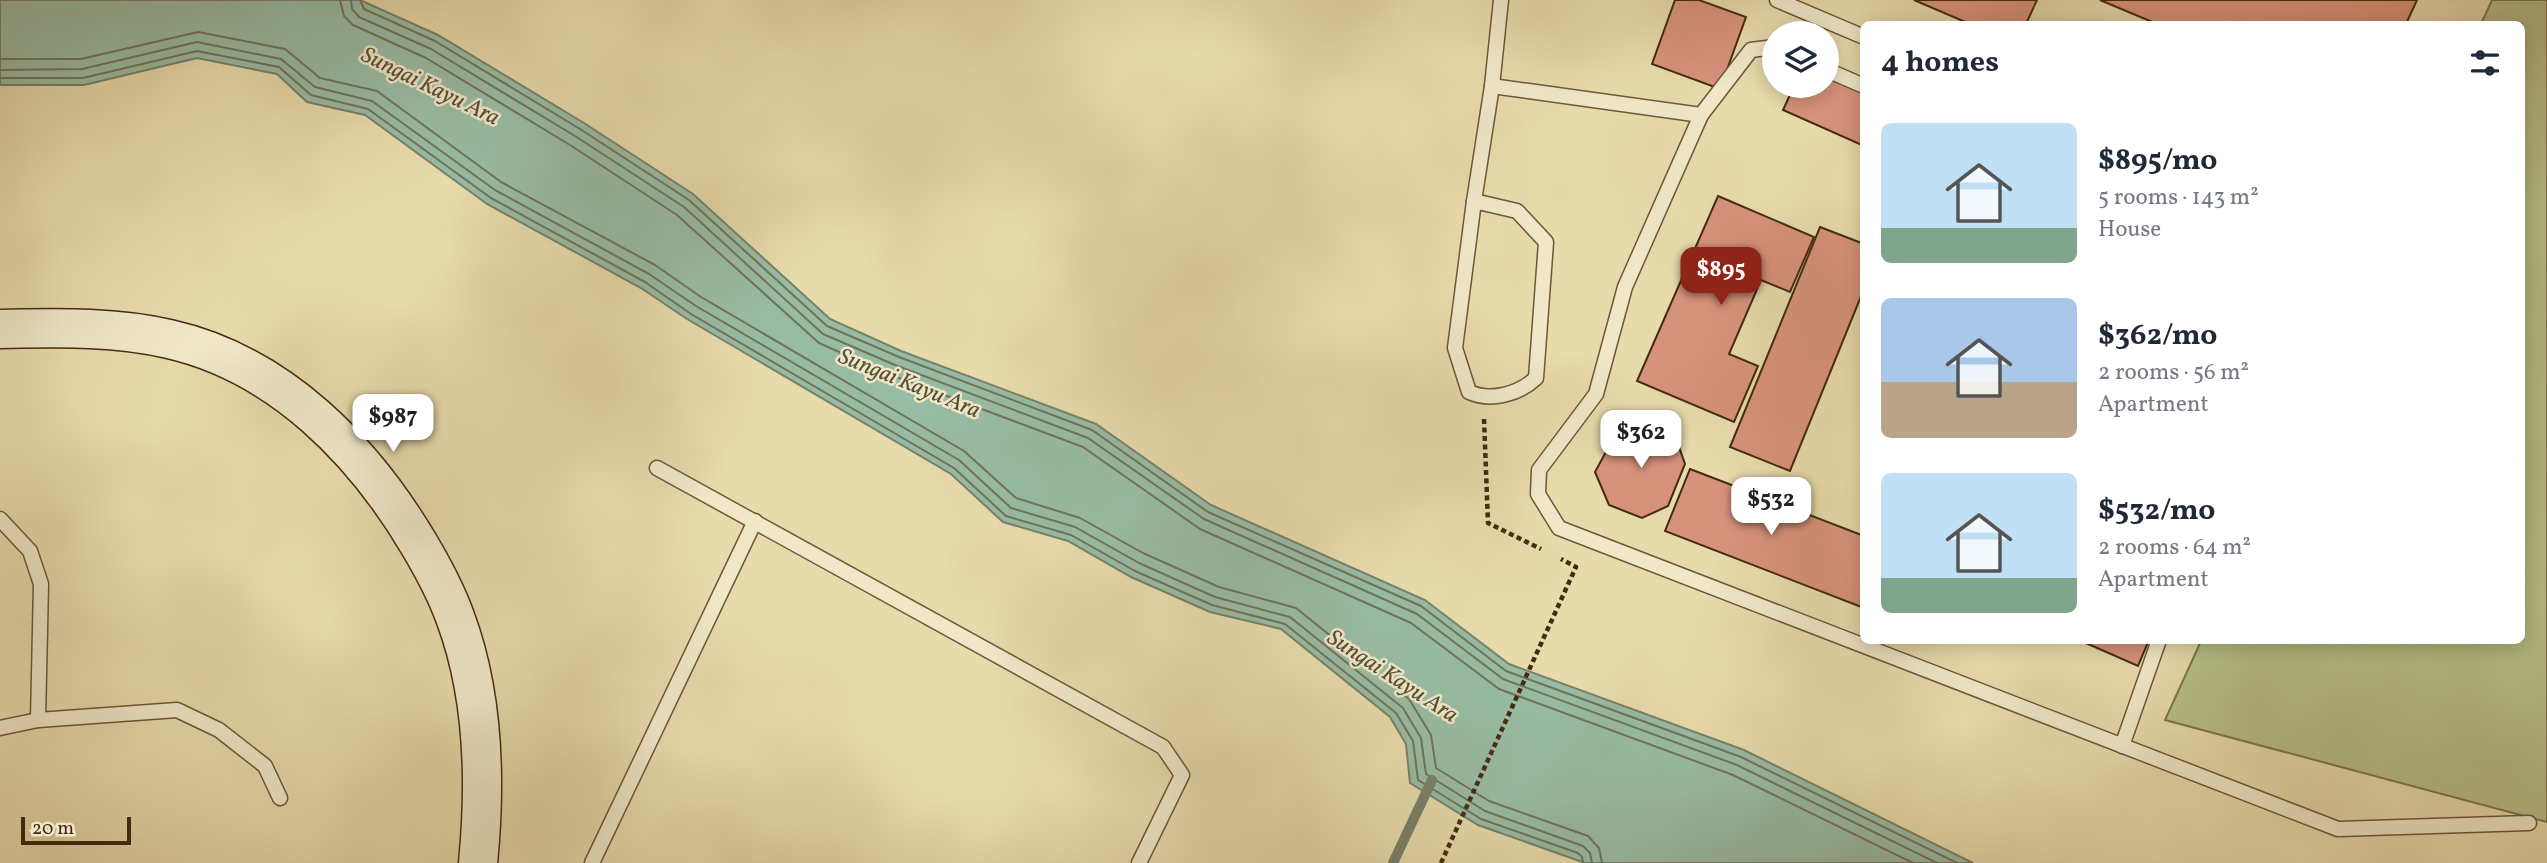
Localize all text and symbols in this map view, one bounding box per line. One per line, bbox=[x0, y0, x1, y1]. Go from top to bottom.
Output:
map controls bbox=[1762, 21, 1839, 98]
button: layers bbox=[1762, 21, 1839, 98]
water label: Sungai Kayu Ara bbox=[355, 40, 505, 134]
text: 4 homes bbox=[1881, 42, 1999, 84]
icon: filters bbox=[2466, 44, 2504, 82]
text: $895/mo bbox=[2098, 140, 2217, 182]
icon: home bbox=[1937, 151, 2021, 235]
text: 5 rooms · 143 m² bbox=[2098, 182, 2259, 214]
text: House bbox=[2098, 214, 2161, 246]
pin: $895 bbox=[1680, 247, 1762, 307]
text: $895 bbox=[1696, 254, 1746, 286]
text: $362/mo bbox=[2098, 315, 2218, 357]
icon: home bbox=[1937, 326, 2021, 410]
water label: Sungai Kayu Ara bbox=[833, 341, 985, 427]
text: 2 rooms · 56 m² bbox=[2098, 357, 2249, 389]
text: Apartment bbox=[2098, 389, 2209, 421]
pin: $987 bbox=[352, 394, 434, 454]
text: $987 bbox=[368, 401, 418, 433]
pin: $362 bbox=[1600, 410, 1682, 470]
text: $362 bbox=[1616, 417, 1666, 449]
pin: $532 bbox=[1730, 477, 1812, 537]
text: $532 bbox=[1747, 484, 1795, 516]
text: $532/mo bbox=[2098, 490, 2215, 532]
icon: home bbox=[1937, 501, 2021, 585]
text: 2 rooms · 64 m² bbox=[2098, 532, 2251, 564]
text: Apartment bbox=[2098, 564, 2209, 596]
water label: Sungai Kayu Ara bbox=[1320, 623, 1464, 731]
scale bar bbox=[21, 814, 131, 846]
text: 20 m bbox=[32, 816, 74, 842]

